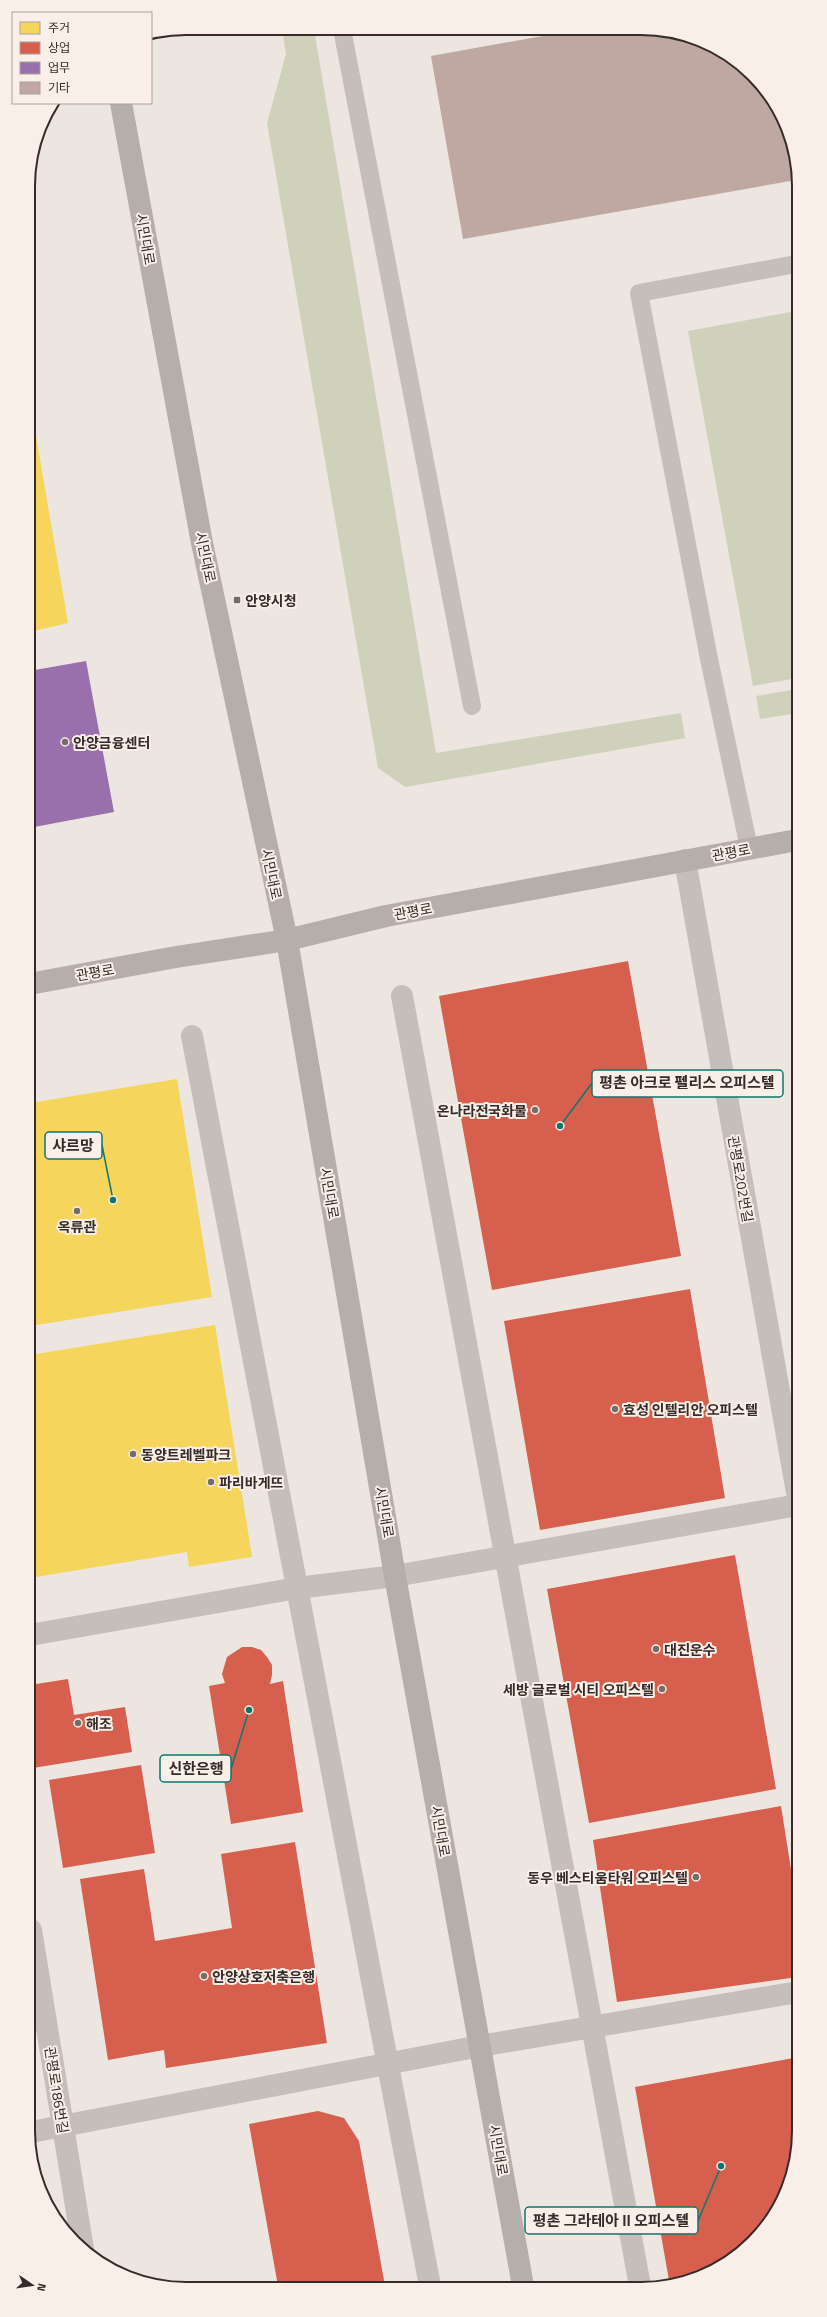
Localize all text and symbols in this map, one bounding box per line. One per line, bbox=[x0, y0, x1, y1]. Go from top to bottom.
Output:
legend bbox=[12, 12, 152, 104]
text: 주거 bbox=[48, 18, 70, 37]
text: 상업 bbox=[48, 38, 70, 57]
text: 업무 bbox=[48, 58, 70, 77]
text: 기타 bbox=[48, 78, 70, 97]
street label: 시민대로 bbox=[131, 212, 161, 266]
street label: 시민대로 bbox=[190, 530, 222, 584]
place label: 안양시청 bbox=[245, 590, 297, 611]
marker: 안양시청 bbox=[232, 595, 242, 605]
place label: 안양금융센터 bbox=[73, 732, 150, 753]
marker: 안양금융센터 bbox=[60, 737, 70, 747]
street label: 관평로 bbox=[710, 838, 752, 866]
street label: 시민대로 bbox=[256, 847, 288, 901]
street label: 관평로 bbox=[392, 897, 434, 925]
street label: 관평로 bbox=[74, 958, 116, 986]
callout: 평촌 아크로 펠리스 오피스텔 bbox=[592, 1070, 783, 1097]
text: 평촌 아크로 펠리스 오피스텔 bbox=[599, 1071, 775, 1094]
place label: 온나라전국화물 bbox=[437, 1100, 527, 1121]
marker: 온나라전국화물 bbox=[530, 1105, 540, 1115]
callout: 샤르망 bbox=[45, 1132, 102, 1159]
text: 샤르망 bbox=[52, 1134, 94, 1157]
street label: 관평로202번길 bbox=[723, 1134, 759, 1224]
street label: 시민대로 bbox=[315, 1166, 345, 1220]
marker: 옥류관 bbox=[72, 1206, 82, 1216]
place label: 옥류관 bbox=[58, 1216, 96, 1237]
place label: 효성 인텔리안 오피스텔 bbox=[623, 1399, 758, 1420]
marker: 효성 인텔리안 오피스텔 bbox=[610, 1404, 620, 1414]
place label: 동양트레벨파크 bbox=[141, 1444, 231, 1465]
marker: 동양트레벨파크 bbox=[128, 1449, 138, 1459]
place label: 파리바게뜨 bbox=[219, 1472, 284, 1493]
marker: 파리바게뜨 bbox=[206, 1477, 216, 1487]
street label: 시민대로 bbox=[370, 1485, 400, 1539]
place label: 대진운수 bbox=[664, 1639, 716, 1660]
marker: 대진운수 bbox=[651, 1644, 661, 1654]
place label: 세방 글로벌 시티 오피스텔 bbox=[503, 1679, 654, 1700]
marker: 세방 글로벌 시티 오피스텔 bbox=[657, 1684, 667, 1694]
place label: 해조 bbox=[86, 1713, 112, 1734]
marker: 해조 bbox=[73, 1718, 83, 1728]
callout: 신한은행 bbox=[160, 1755, 231, 1782]
text: 신한은행 bbox=[168, 1757, 224, 1780]
street label: 시민대로 bbox=[426, 1804, 456, 1858]
place label: 동우 베스티움타워 오피스텔 bbox=[527, 1867, 688, 1888]
marker: 동우 베스티움타워 오피스텔 bbox=[691, 1872, 701, 1882]
place label: 안양상호저축은행 bbox=[212, 1966, 315, 1987]
marker: 안양상호저축은행 bbox=[199, 1971, 209, 1981]
street label: 관평로186번길 bbox=[40, 2045, 74, 2135]
street label: 시민대로 bbox=[484, 2123, 514, 2177]
callout: 평촌 그라테아 II 오피스텔 bbox=[525, 2207, 698, 2234]
text: 평촌 그라테아 II 오피스텔 bbox=[533, 2209, 689, 2232]
north arrow bbox=[12, 2265, 52, 2305]
text: N bbox=[33, 2282, 50, 2293]

